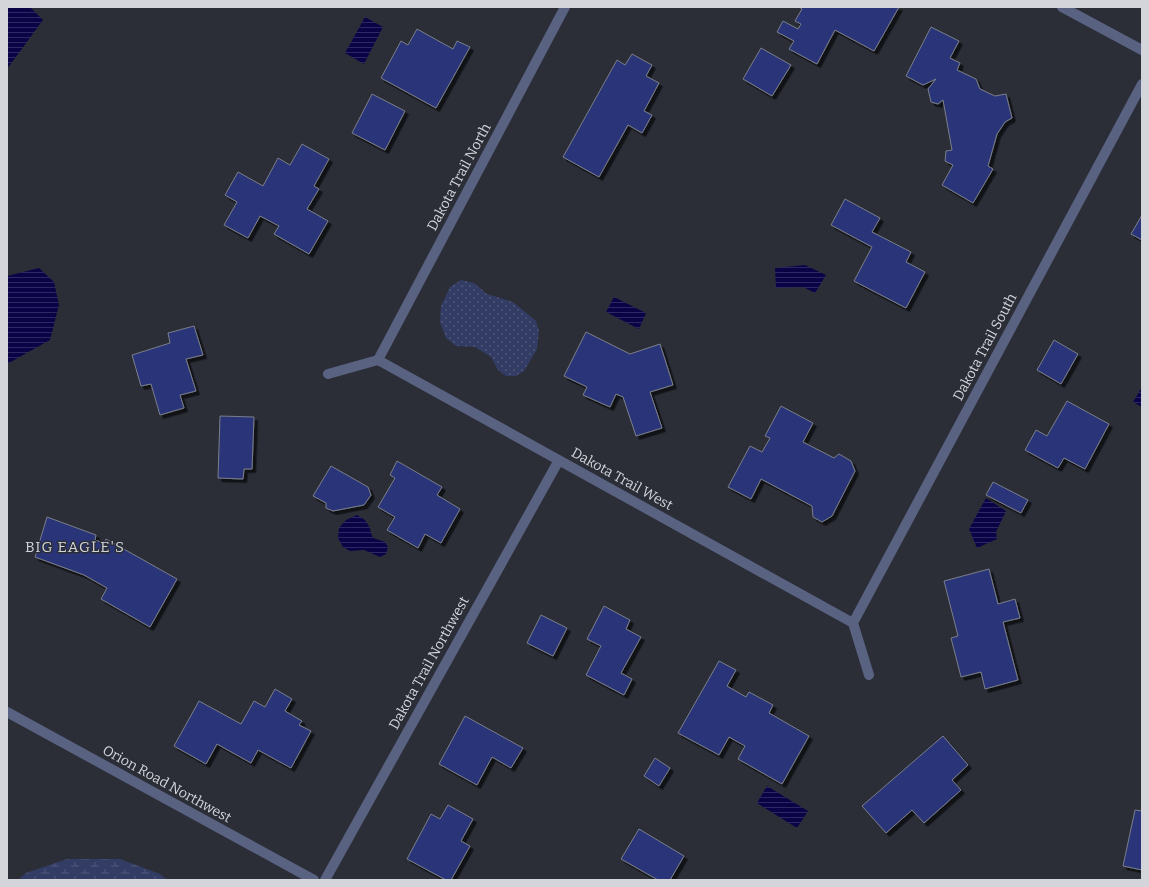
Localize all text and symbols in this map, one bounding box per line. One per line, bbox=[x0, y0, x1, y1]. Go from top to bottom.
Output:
street label: Dakota Trail North bbox=[423, 120, 495, 234]
street label: Dakota Trail South bbox=[950, 290, 1021, 404]
street label: Dakota Trail West bbox=[568, 444, 676, 514]
district label: BIG EAGLE'S bbox=[25, 538, 125, 556]
street label: Dakota Trail Northwest bbox=[385, 594, 473, 732]
street label: Orion Road Northwest bbox=[100, 742, 234, 826]

